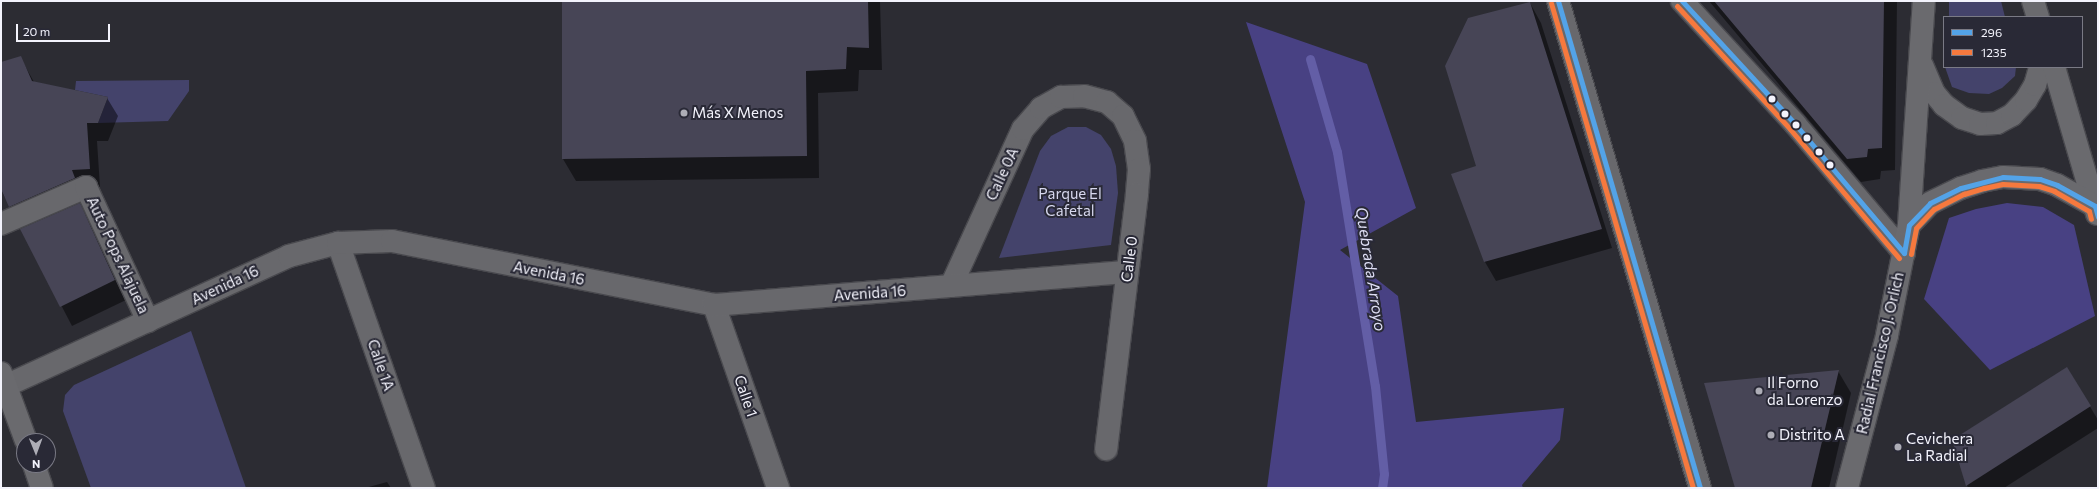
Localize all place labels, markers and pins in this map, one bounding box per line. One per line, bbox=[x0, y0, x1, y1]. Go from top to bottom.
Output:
unlabelled marker bbox=[1767, 94, 1777, 104]
place label: Más X Menos bbox=[692, 104, 783, 122]
marker: Más X Menos bbox=[679, 108, 689, 118]
unlabelled marker bbox=[1780, 109, 1790, 119]
unlabelled marker bbox=[1791, 120, 1801, 130]
unlabelled marker bbox=[1802, 133, 1812, 143]
unlabelled marker bbox=[1814, 147, 1824, 157]
unlabelled marker bbox=[1825, 160, 1835, 170]
place label: Il Forno da Lorenzo bbox=[1767, 373, 1843, 408]
marker: Il Forno da Lorenzo bbox=[1754, 386, 1764, 396]
place label: Distrito A bbox=[1779, 426, 1845, 444]
place label: Cevichera La Radial bbox=[1906, 429, 1973, 464]
marker: Distrito A bbox=[1766, 430, 1776, 440]
marker: Cevichera La Radial bbox=[1893, 442, 1903, 452]

